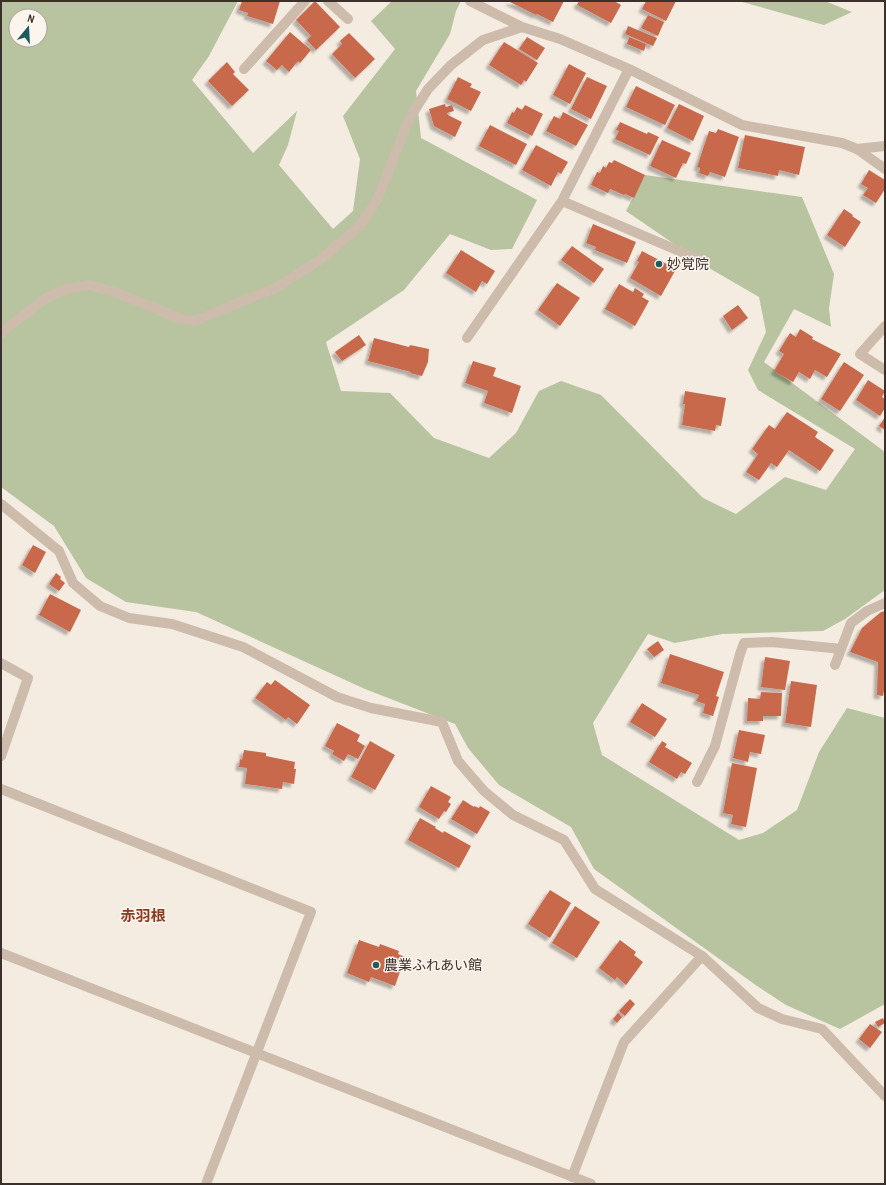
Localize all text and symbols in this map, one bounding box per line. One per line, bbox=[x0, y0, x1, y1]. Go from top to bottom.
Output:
north arrow bbox=[8, 8, 48, 48]
text: N bbox=[26, 11, 36, 26]
place label: 妙覚院 bbox=[667, 255, 709, 273]
marker: 妙覚院 bbox=[654, 259, 664, 269]
district label: 赤羽根 bbox=[120, 905, 166, 926]
place label: 農業ふれあい館 bbox=[384, 956, 482, 974]
marker: 農業ふれあい館 bbox=[371, 960, 381, 970]

